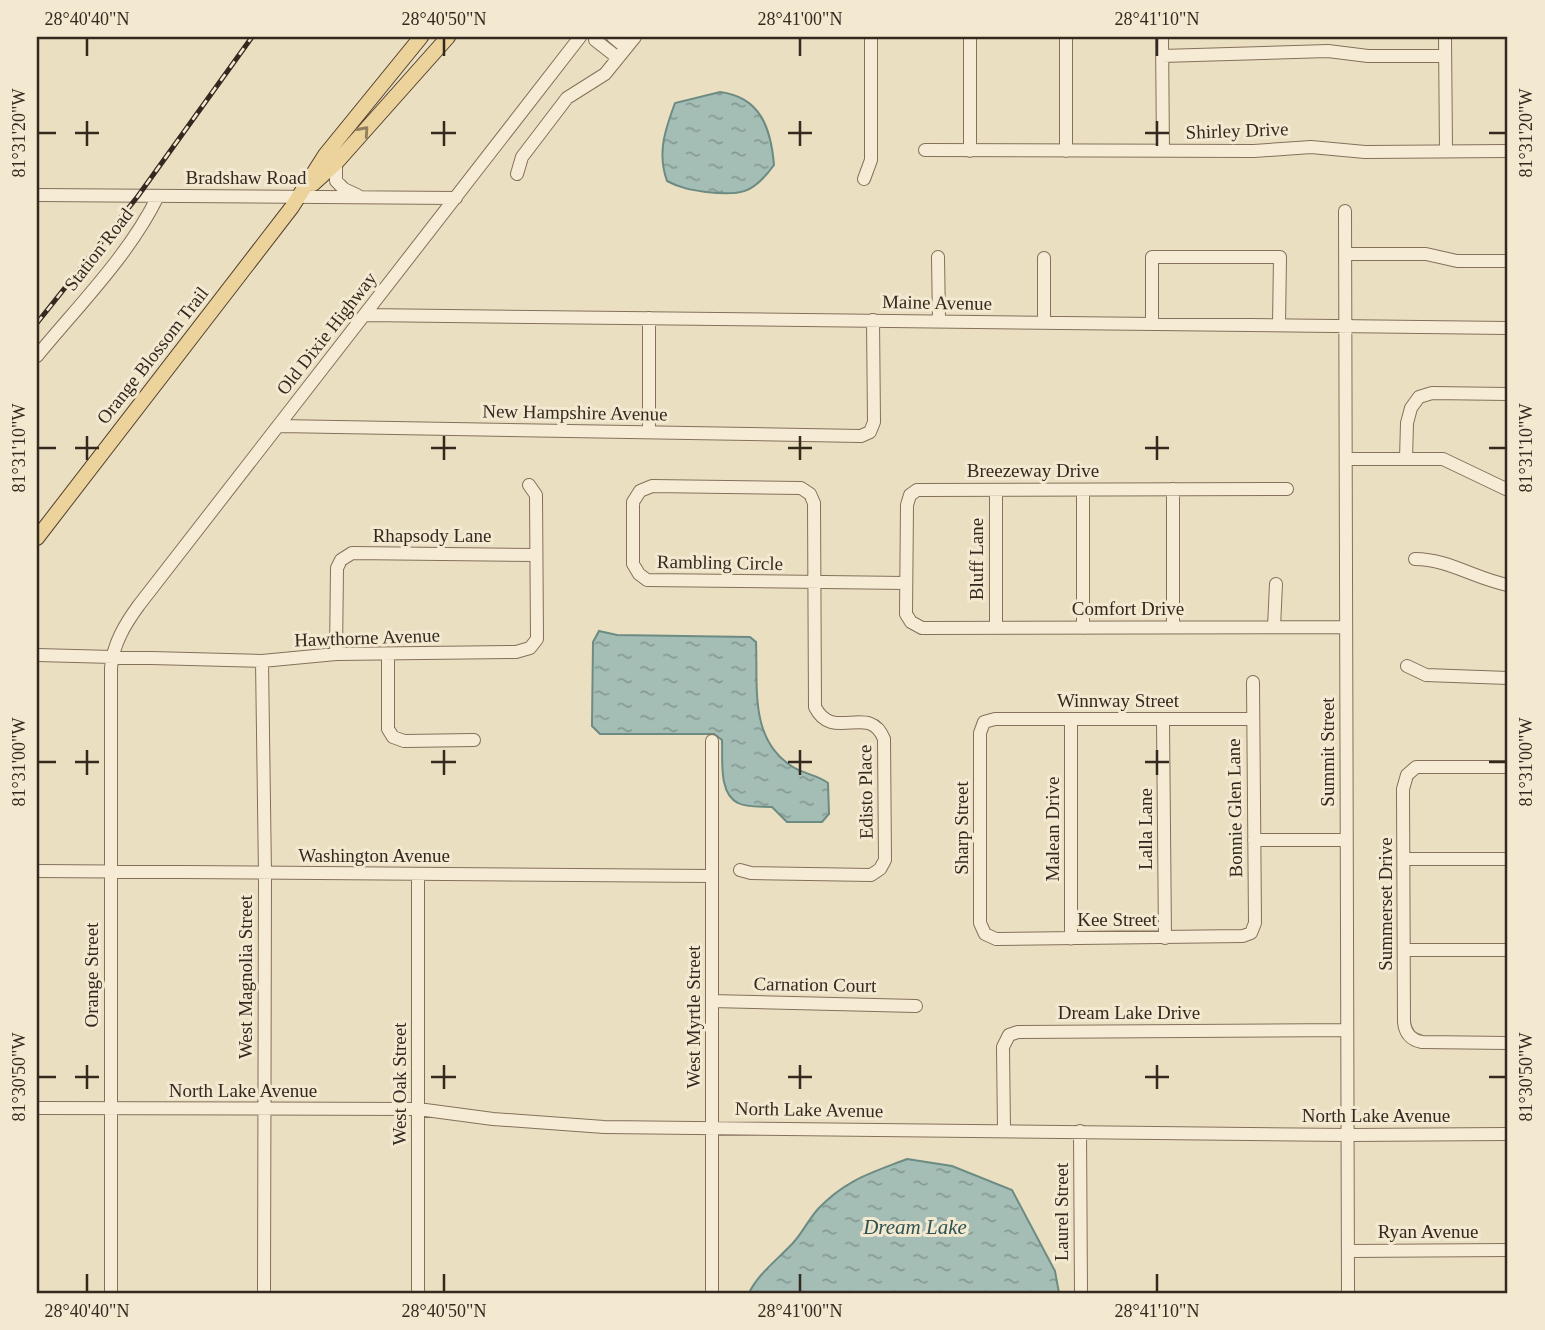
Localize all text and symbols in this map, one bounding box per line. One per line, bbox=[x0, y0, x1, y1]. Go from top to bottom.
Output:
text: 28°40'40"N bbox=[45, 9, 129, 29]
text: 28°40'50"N bbox=[402, 9, 486, 29]
text: 28°41'00"N bbox=[758, 9, 842, 29]
text: 28°41'10"N bbox=[1115, 9, 1199, 29]
text: 81°31'20"W bbox=[9, 89, 29, 177]
text: 81°31'20"W bbox=[1516, 89, 1536, 177]
street label: Shirley Drive bbox=[1185, 118, 1289, 143]
one-way arrow bbox=[356, 126, 368, 139]
street label: Bradshaw Road bbox=[186, 167, 307, 188]
street label: Station Road bbox=[60, 204, 137, 295]
street label: Old Dixie Highway bbox=[272, 267, 381, 399]
street label: Orange Blossom Trail bbox=[92, 283, 212, 428]
street label: Maine Avenue bbox=[882, 291, 992, 314]
street label: New Hampshire Avenue bbox=[482, 400, 668, 425]
text: 81°31'10"W bbox=[9, 404, 29, 492]
text: 81°31'10"W bbox=[1516, 404, 1536, 492]
street label: Breezeway Drive bbox=[967, 460, 1099, 481]
street label: Bluff Lane bbox=[966, 518, 987, 600]
street label: Rhapsody Lane bbox=[373, 525, 491, 546]
street label: Rambling Circle bbox=[657, 551, 783, 574]
street label: Comfort Drive bbox=[1072, 598, 1184, 619]
street label: Hawthorne Avenue bbox=[294, 624, 440, 651]
street label: Winnway Street bbox=[1057, 690, 1180, 711]
street label: Summit Street bbox=[1317, 697, 1338, 807]
text: 81°31'00"W bbox=[9, 718, 29, 806]
text: 81°31'00"W bbox=[1516, 718, 1536, 806]
street label: Bonnie Glen Lane bbox=[1223, 738, 1246, 878]
street label: Edisto Place bbox=[854, 745, 877, 839]
street label: Malean Drive bbox=[1042, 777, 1063, 881]
street label: Sharp Street bbox=[951, 781, 972, 875]
street label: Lalla Lane bbox=[1135, 788, 1156, 870]
street label: Summerset Drive bbox=[1375, 837, 1396, 971]
street label: Washington Avenue bbox=[298, 845, 450, 866]
street label: West Magnolia Street bbox=[235, 894, 256, 1059]
street label: Kee Street bbox=[1077, 909, 1158, 930]
street label: Orange Street bbox=[81, 922, 102, 1027]
street label: West Myrtle Street bbox=[683, 945, 704, 1089]
street label: Carnation Court bbox=[753, 973, 877, 996]
street label: Dream Lake Drive bbox=[1058, 1002, 1200, 1023]
street label: West Oak Street bbox=[389, 1022, 410, 1146]
text: 81°30'50"W bbox=[9, 1033, 29, 1121]
text: 81°30'50"W bbox=[1516, 1033, 1536, 1121]
street label: North Lake Avenue bbox=[169, 1080, 317, 1101]
street label: North Lake Avenue bbox=[735, 1098, 883, 1121]
street label: North Lake Avenue bbox=[1302, 1105, 1450, 1126]
street label: Laurel Street bbox=[1051, 1162, 1072, 1261]
water label: Dream Lake bbox=[862, 1215, 967, 1239]
street label: Ryan Avenue bbox=[1378, 1221, 1478, 1242]
text: 28°40'40"N bbox=[45, 1301, 129, 1321]
text: 28°40'50"N bbox=[402, 1301, 486, 1321]
text: 28°41'00"N bbox=[758, 1301, 842, 1321]
text: 28°41'10"N bbox=[1115, 1301, 1199, 1321]

